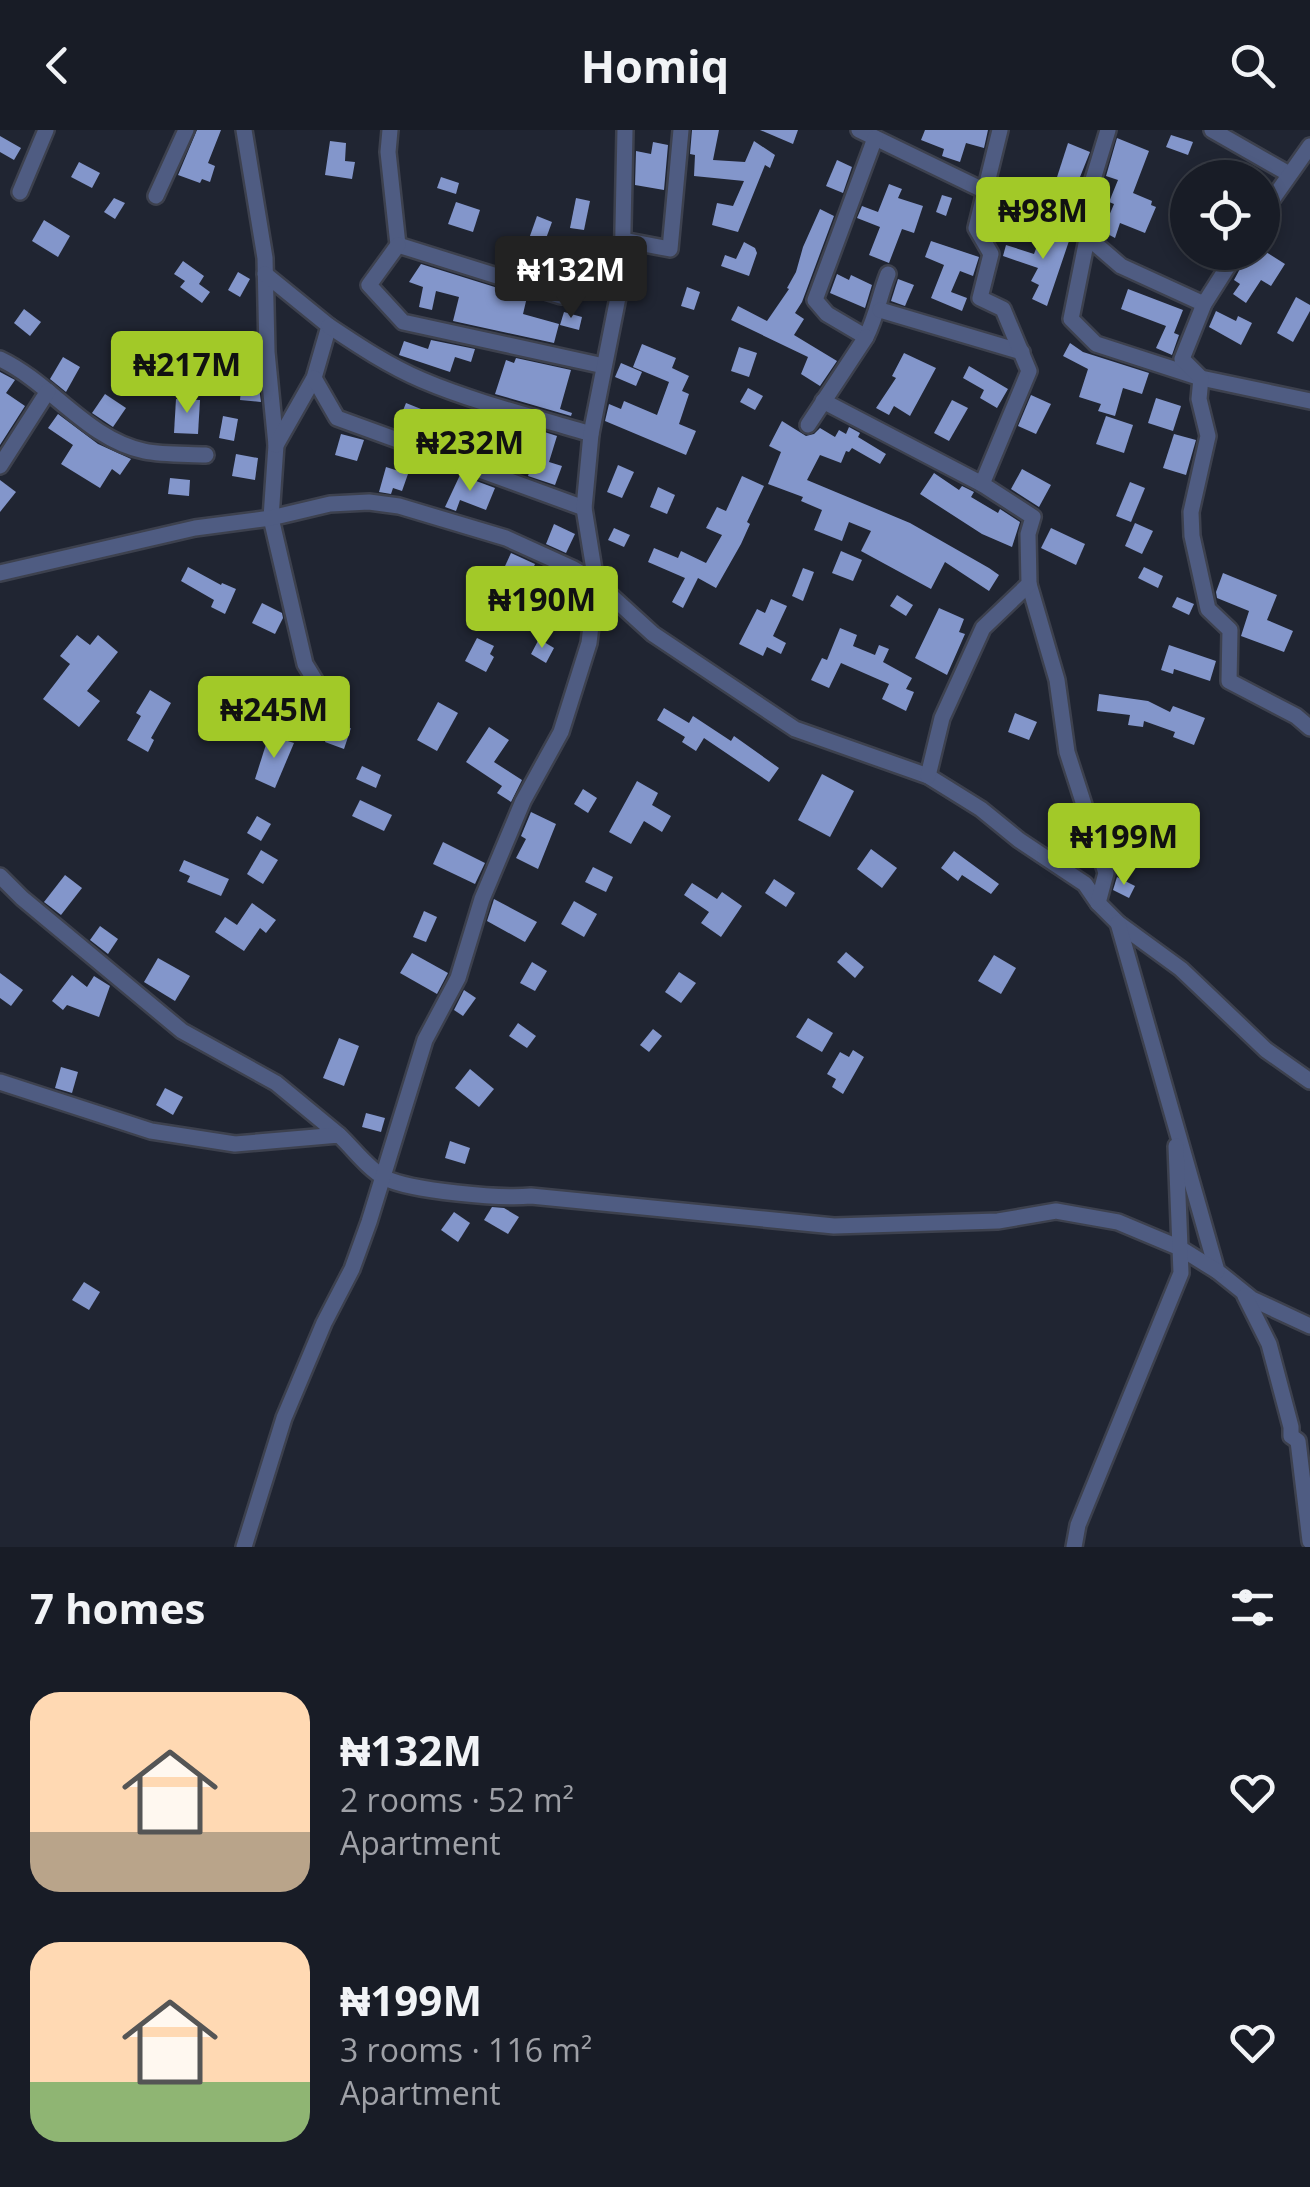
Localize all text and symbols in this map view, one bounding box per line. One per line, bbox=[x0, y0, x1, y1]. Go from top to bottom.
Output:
text: Homiq bbox=[581, 35, 729, 96]
icon: back bbox=[30, 38, 85, 93]
icon: search bbox=[1225, 38, 1280, 93]
map controls bbox=[1170, 160, 1280, 270]
button: locate bbox=[1170, 160, 1280, 270]
pin: ₦98M bbox=[984, 177, 1102, 262]
text: ₦98M bbox=[998, 188, 1088, 231]
pin: ₦132M bbox=[501, 236, 641, 321]
text: ₦132M bbox=[517, 247, 625, 290]
pin: ₦217M bbox=[117, 331, 257, 416]
text: ₦217M bbox=[133, 342, 241, 385]
pin: ₦232M bbox=[400, 409, 540, 494]
text: ₦232M bbox=[416, 420, 524, 463]
pin: ₦190M bbox=[472, 566, 612, 651]
text: ₦190M bbox=[488, 577, 596, 620]
pin: ₦245M bbox=[204, 676, 344, 761]
text: ₦245M bbox=[220, 687, 328, 730]
pin: ₦199M bbox=[1054, 803, 1194, 888]
text: ₦199M bbox=[1070, 814, 1178, 857]
text: 7 homes bbox=[30, 1579, 205, 1636]
icon: filters bbox=[1225, 1580, 1280, 1635]
text: ₦132M bbox=[340, 1721, 482, 1778]
icon: home bbox=[110, 1732, 230, 1852]
icon: heart bbox=[1225, 1765, 1280, 1820]
text: 2 rooms · 52 m² bbox=[340, 1778, 574, 1821]
text: Apartment bbox=[340, 1821, 501, 1864]
text: ₦199M bbox=[340, 1971, 482, 2028]
icon: home bbox=[110, 1982, 230, 2102]
icon: heart bbox=[1225, 2015, 1280, 2070]
text: 3 rooms · 116 m² bbox=[340, 2028, 592, 2071]
text: Apartment bbox=[340, 2071, 501, 2114]

